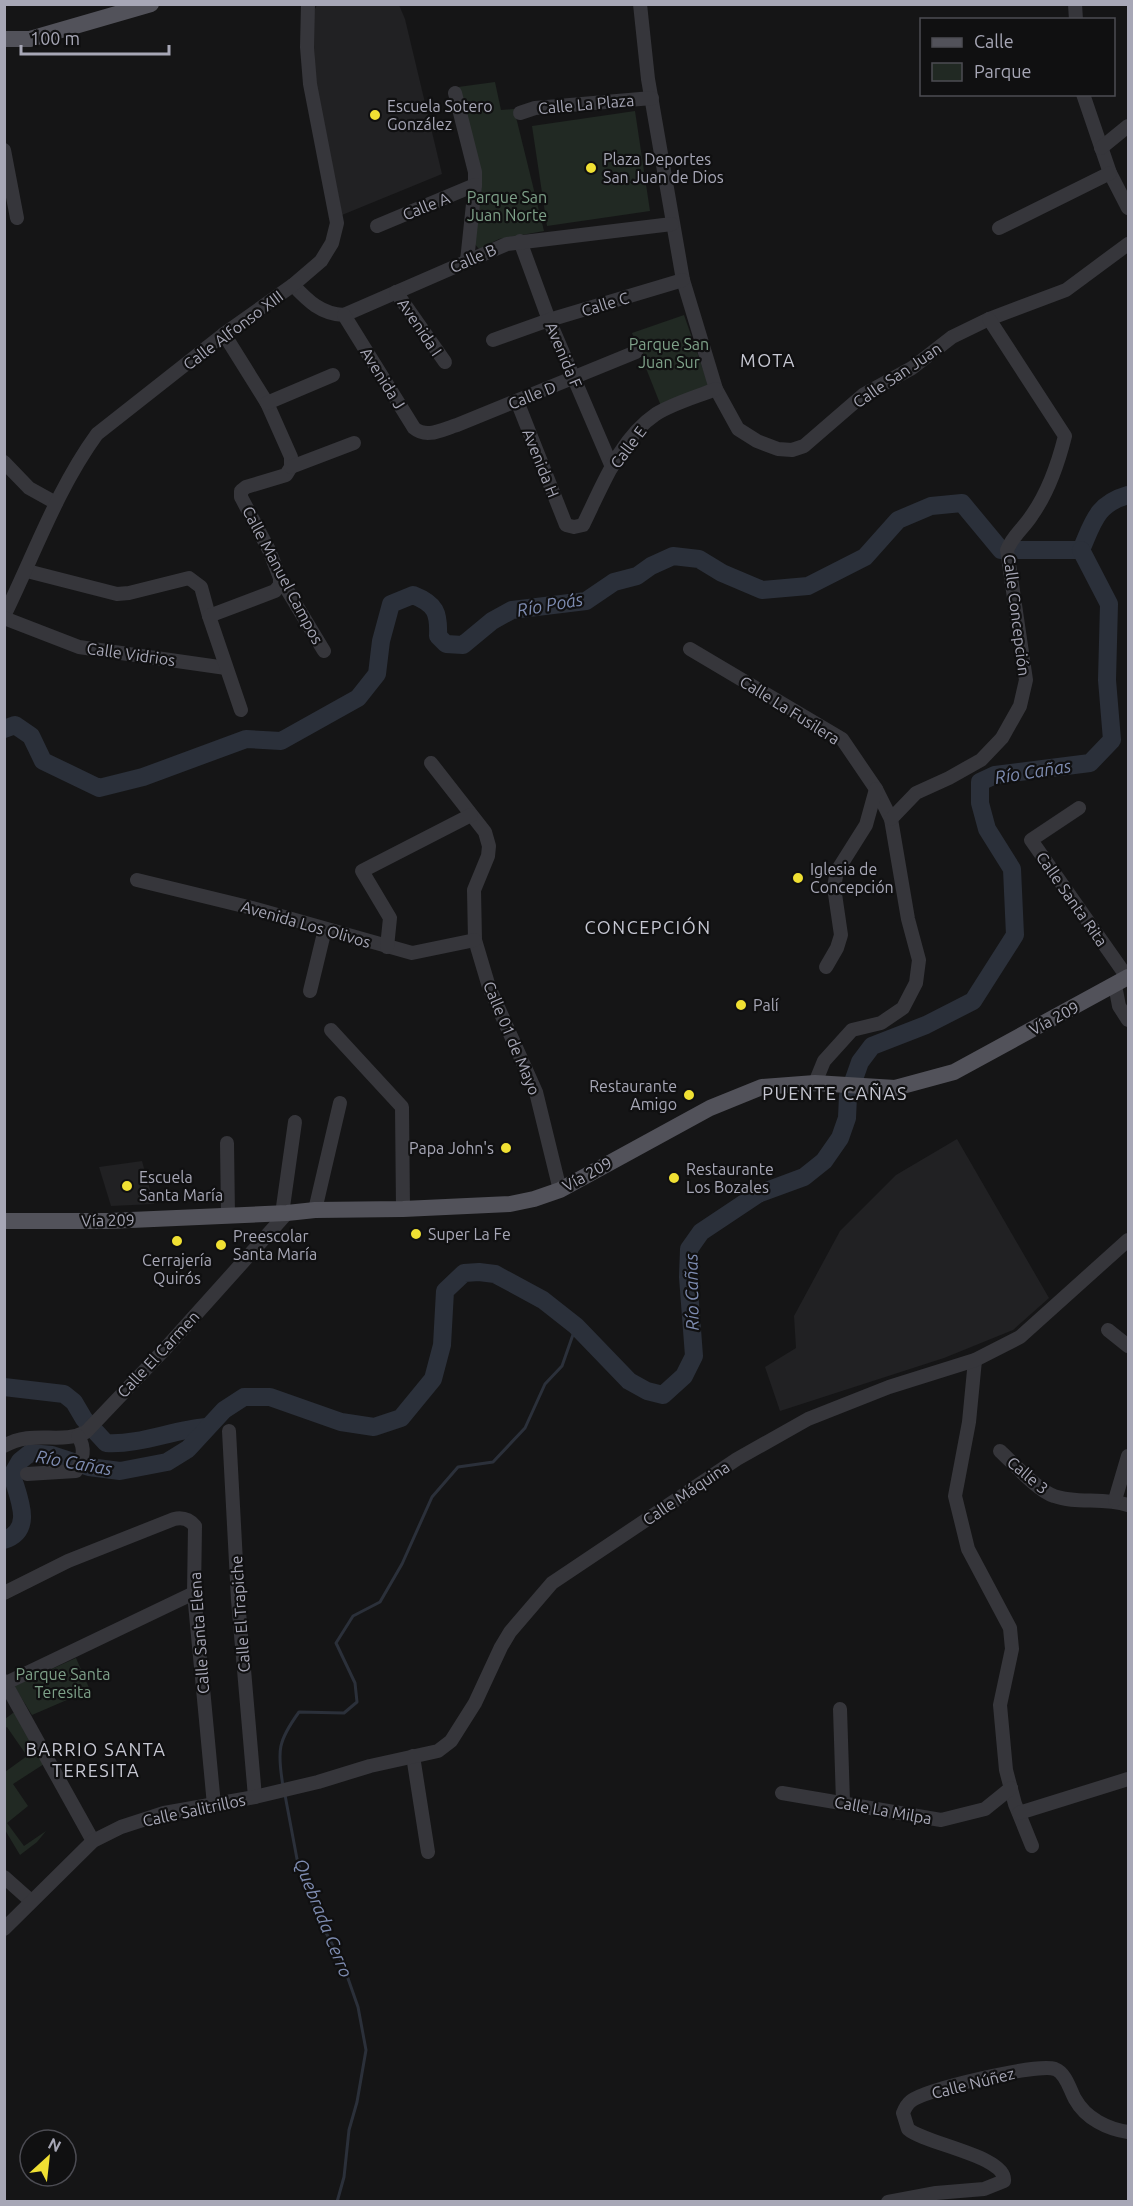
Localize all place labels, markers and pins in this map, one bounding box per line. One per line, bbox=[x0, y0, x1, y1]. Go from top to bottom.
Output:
place label: Escuela Sotero González bbox=[387, 97, 493, 133]
marker: Escuela Sotero González bbox=[368, 108, 382, 122]
place label: Plaza Deportes San Juan de Dios bbox=[603, 150, 724, 186]
marker: Plaza Deportes San Juan de Dios bbox=[584, 161, 598, 175]
place label: Iglesia de Concepción bbox=[810, 860, 894, 896]
marker: Iglesia de Concepción bbox=[791, 871, 805, 885]
place label: Palí bbox=[753, 996, 780, 1014]
marker: Palí bbox=[734, 998, 748, 1012]
place label: Restaurante Amigo bbox=[589, 1077, 677, 1113]
marker: Restaurante Amigo bbox=[682, 1088, 696, 1102]
place label: Papa John's bbox=[409, 1139, 494, 1157]
marker: Papa John's bbox=[499, 1141, 513, 1155]
place label: Restaurante Los Bozales bbox=[686, 1160, 774, 1196]
place label: Escuela Santa María bbox=[139, 1168, 223, 1204]
marker: Restaurante Los Bozales bbox=[667, 1171, 681, 1185]
marker: Escuela Santa María bbox=[120, 1179, 134, 1193]
place label: Super La Fe bbox=[428, 1225, 511, 1243]
place label: Preescolar Santa María bbox=[233, 1227, 317, 1263]
marker: Super La Fe bbox=[409, 1227, 423, 1241]
marker: Cerrajería Quirós bbox=[170, 1234, 184, 1248]
marker: Preescolar Santa María bbox=[214, 1238, 228, 1252]
place label: Cerrajería Quirós bbox=[142, 1251, 212, 1287]

